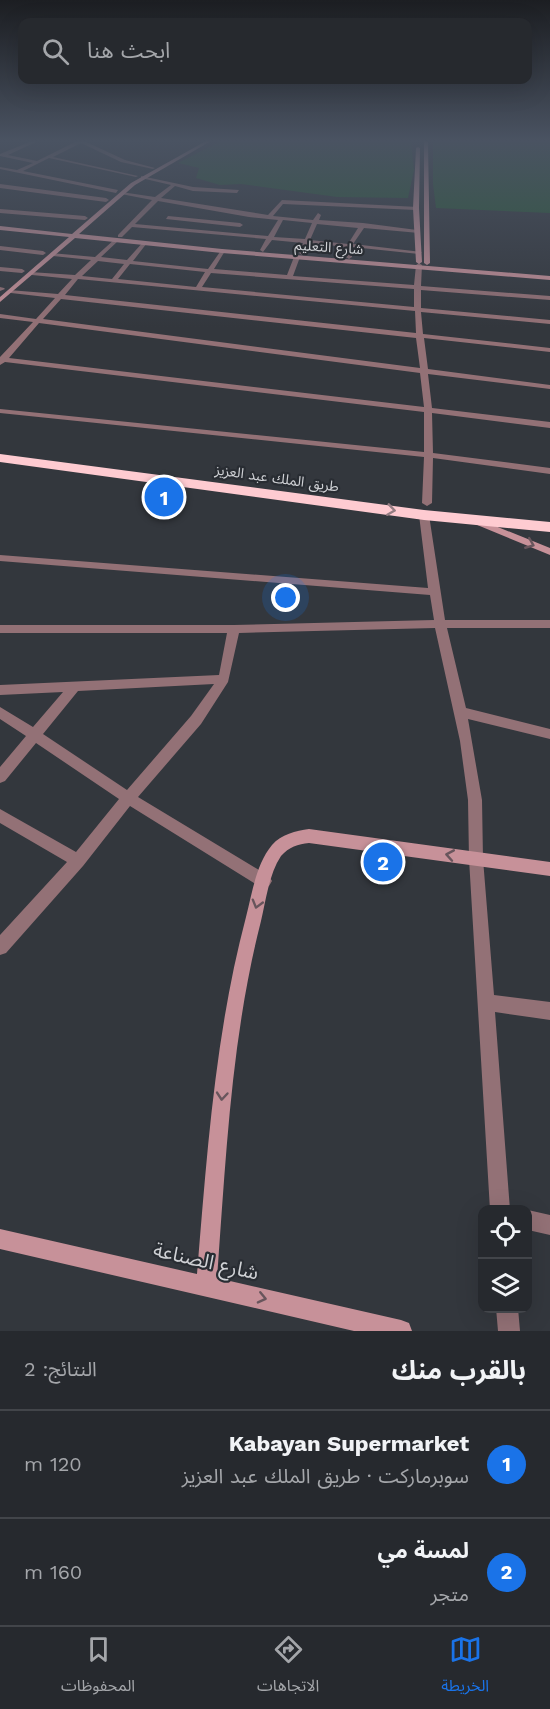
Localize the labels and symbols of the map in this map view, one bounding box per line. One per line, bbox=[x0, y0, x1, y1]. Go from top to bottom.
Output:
street label: شارع التعليم bbox=[294, 237, 364, 260]
street label: طريق الملك عبد العزيز bbox=[213, 461, 340, 497]
pin: 1 bbox=[144, 474, 184, 520]
one-way arrow bbox=[386, 504, 396, 516]
one-way arrow bbox=[524, 537, 535, 549]
your location bbox=[271, 583, 300, 612]
pin: 2 bbox=[364, 840, 403, 884]
one-way arrow bbox=[446, 849, 456, 862]
one-way arrow bbox=[252, 898, 264, 909]
one-way arrow bbox=[216, 1091, 229, 1100]
street label: شارع الصناعة bbox=[150, 1237, 261, 1288]
one-way arrow bbox=[257, 1291, 267, 1304]

